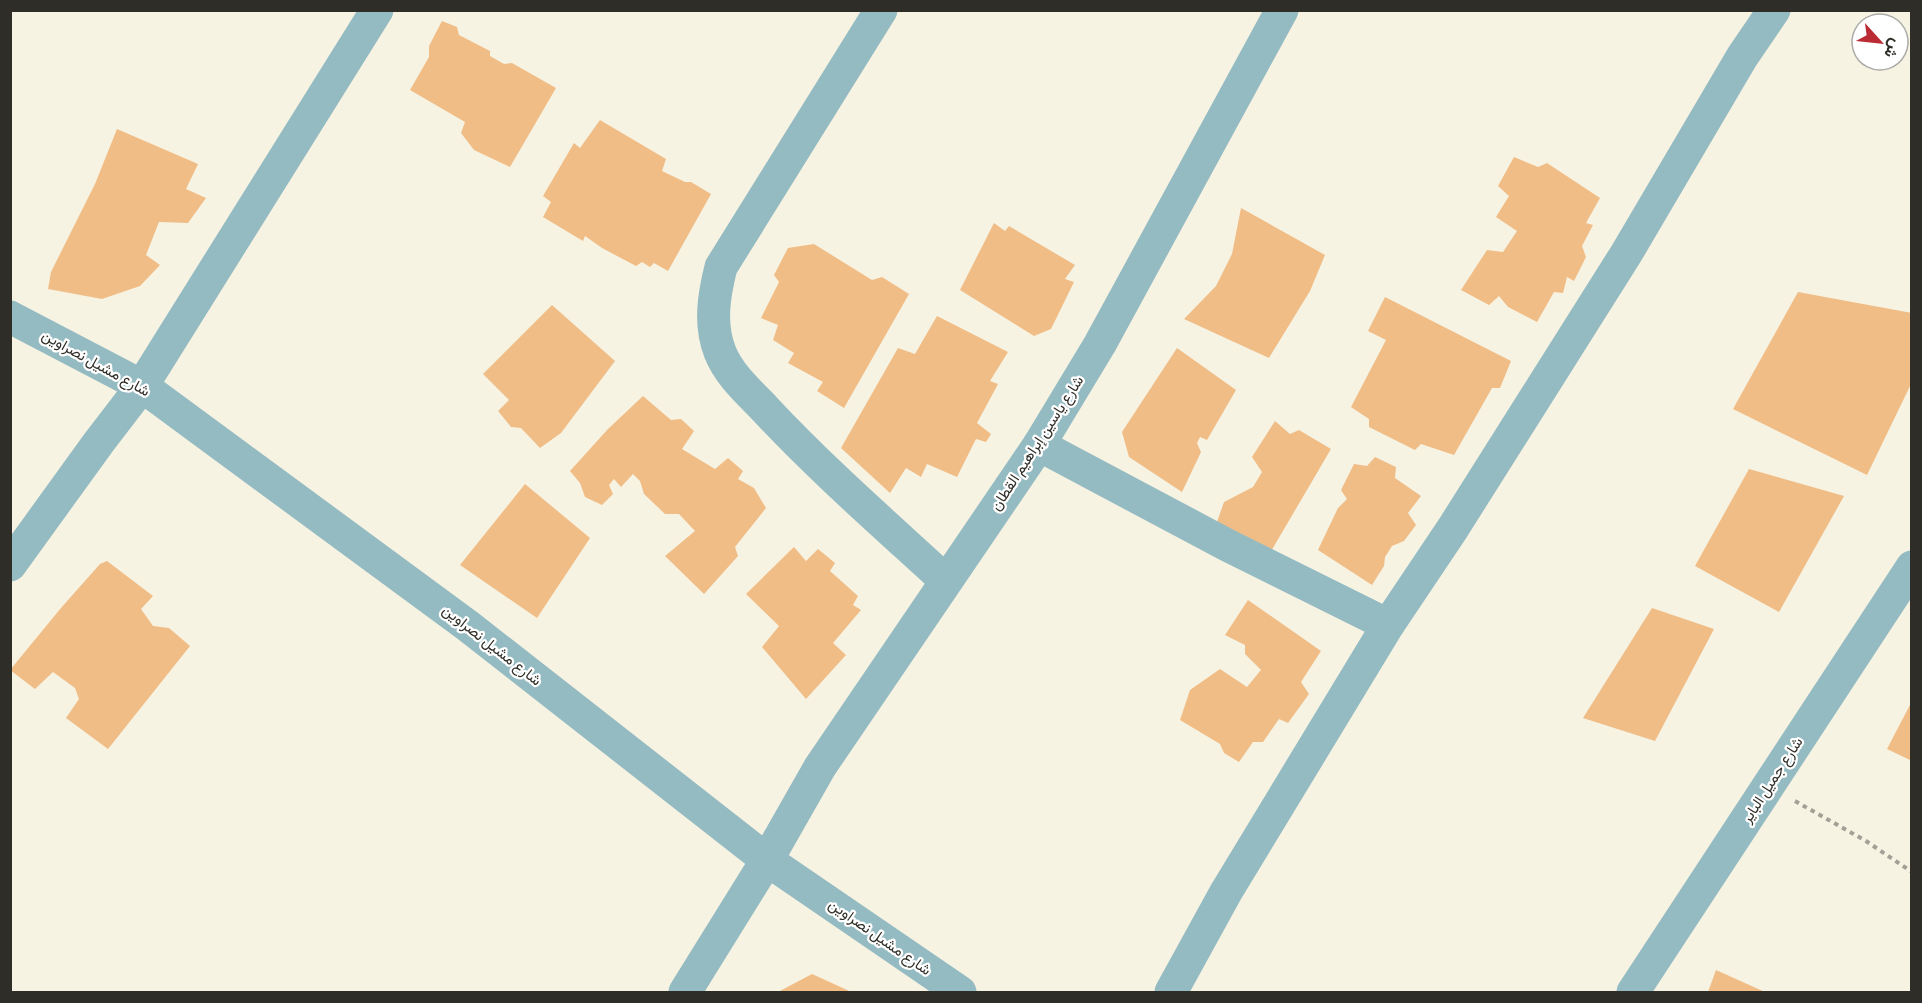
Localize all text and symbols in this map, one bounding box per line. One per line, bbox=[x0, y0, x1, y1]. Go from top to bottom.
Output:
north arrow bbox=[1850, 12, 1910, 72]
text: ش bbox=[1879, 35, 1908, 62]
street label: شارع مشيل نصراوين bbox=[38, 324, 154, 402]
street label: شارع ياسين إبراهيم القطان bbox=[985, 371, 1089, 515]
street label: شارع مشيل نصراوين bbox=[438, 599, 547, 691]
street label: شارع جميل الباير bbox=[1735, 732, 1808, 828]
street label: شارع مشيل نصراوين bbox=[824, 893, 936, 981]

